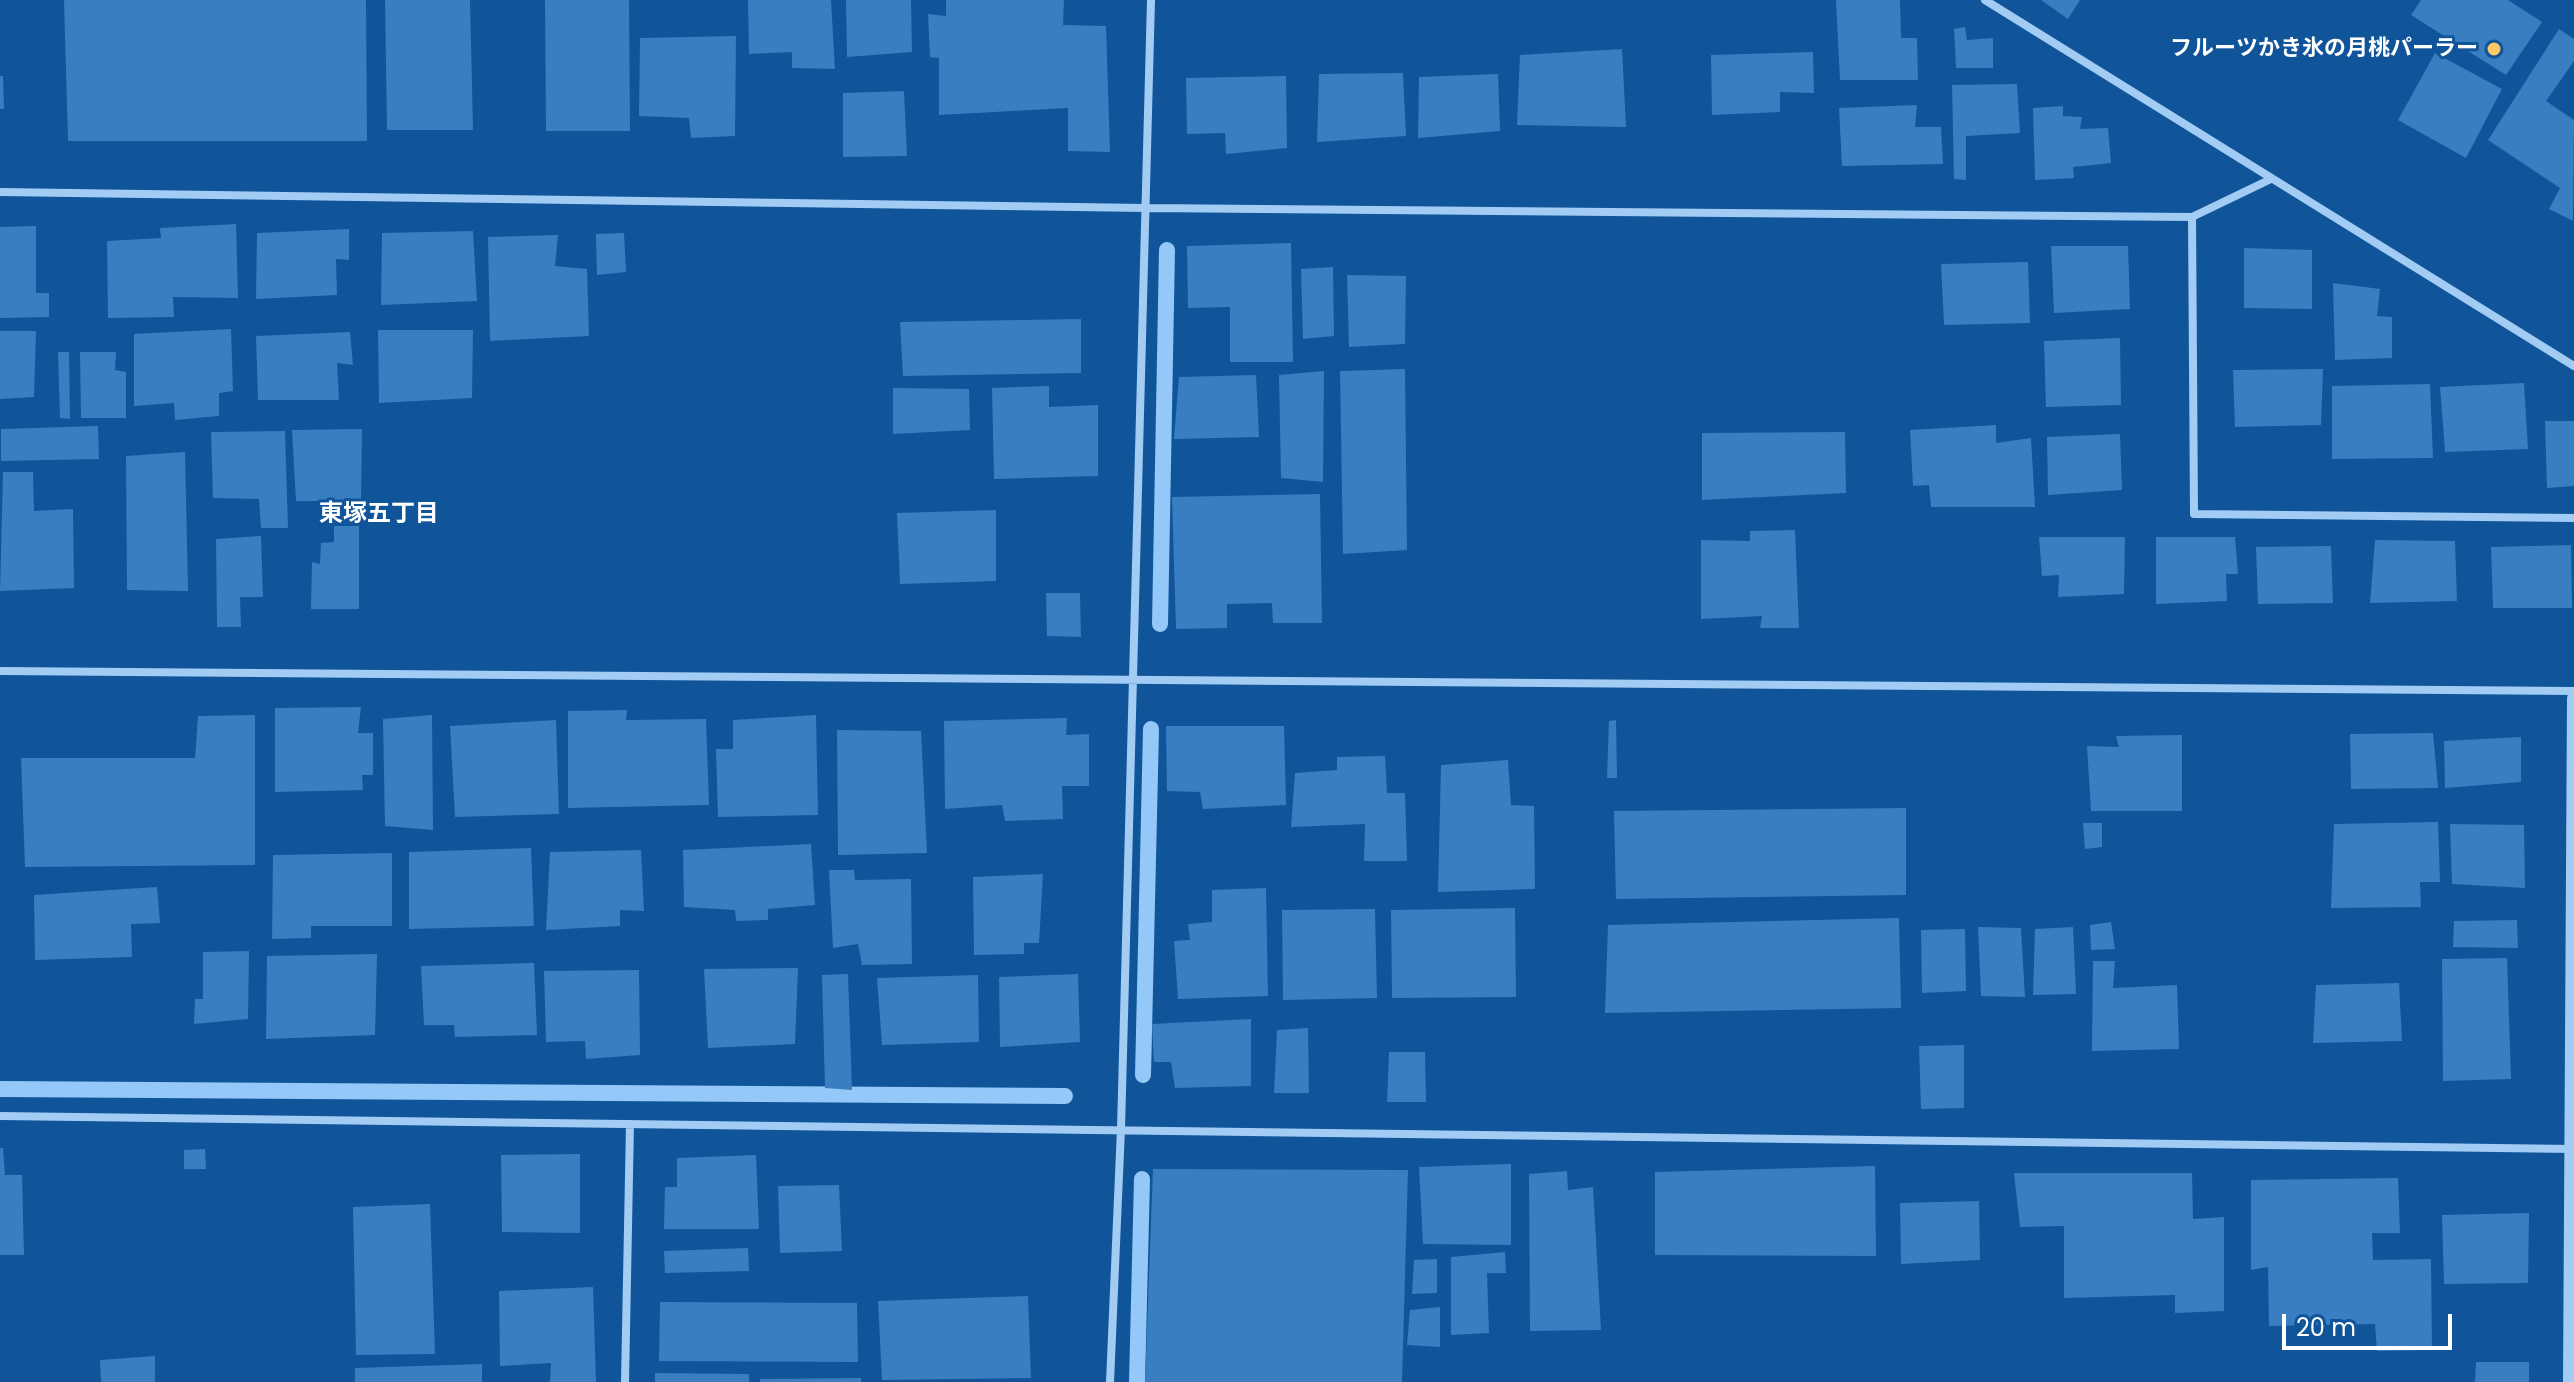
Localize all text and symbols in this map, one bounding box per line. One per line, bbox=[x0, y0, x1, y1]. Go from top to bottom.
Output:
place label: フルーツかき氷の月桃パーラー bbox=[2170, 36, 2478, 62]
marker: フルーツかき氷の月桃パーラー bbox=[2485, 40, 2503, 58]
district label: 東塚五丁目 bbox=[319, 501, 439, 529]
scale bar bbox=[2286, 1298, 2456, 1348]
text: 20 m bbox=[2296, 1311, 2356, 1344]

